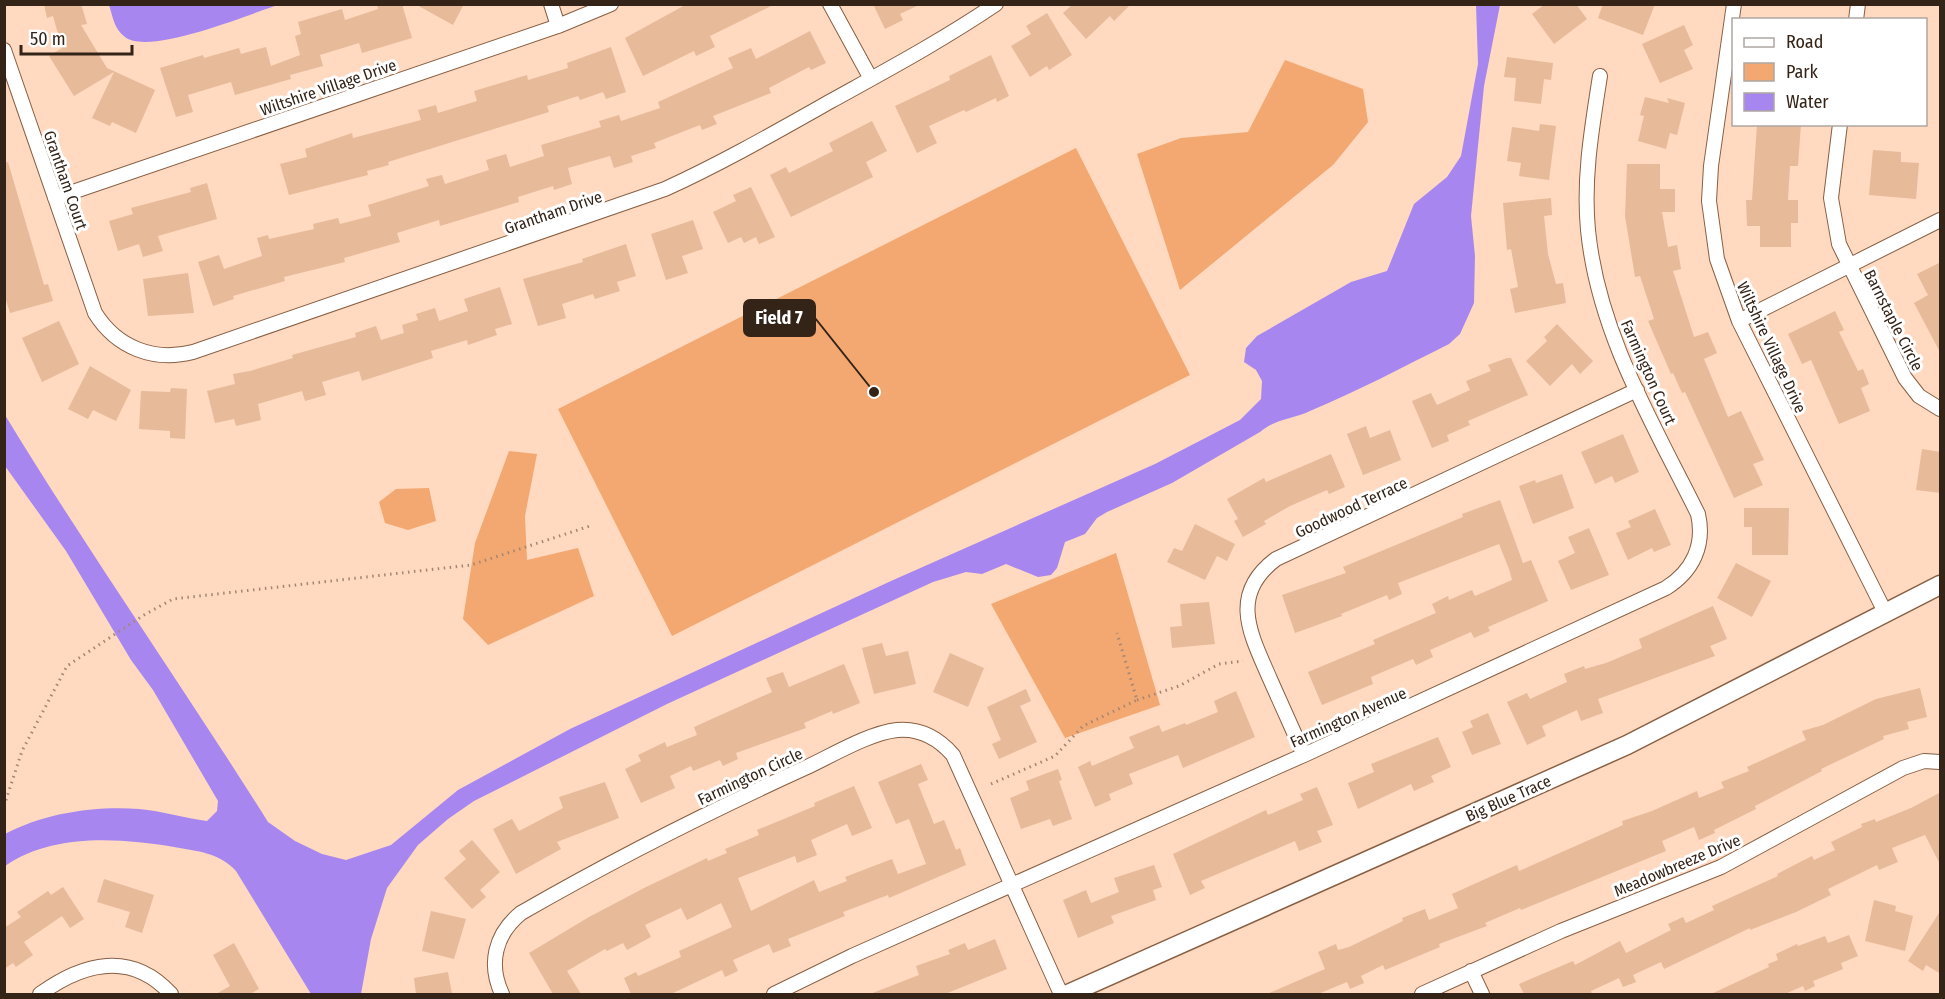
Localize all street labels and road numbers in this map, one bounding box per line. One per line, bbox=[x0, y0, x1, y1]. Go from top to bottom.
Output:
street label: Wiltshire Village Drive bbox=[258, 55, 399, 120]
street label: Grantham Court bbox=[40, 128, 92, 233]
street label: Grantham Drive bbox=[502, 187, 605, 238]
street label: Barnstaple Circle bbox=[1860, 266, 1927, 374]
street label: Wiltshire Village Drive bbox=[1733, 279, 1810, 416]
street label: Farmington Court bbox=[1617, 317, 1680, 428]
street label: Goodwood Terrace bbox=[1292, 473, 1410, 542]
street label: Farmington Avenue bbox=[1287, 683, 1409, 752]
street label: Farmington Circle bbox=[695, 744, 806, 809]
street label: Big Blue Trace bbox=[1463, 771, 1554, 826]
street label: Meadowbreeze Drive bbox=[1611, 830, 1743, 901]

